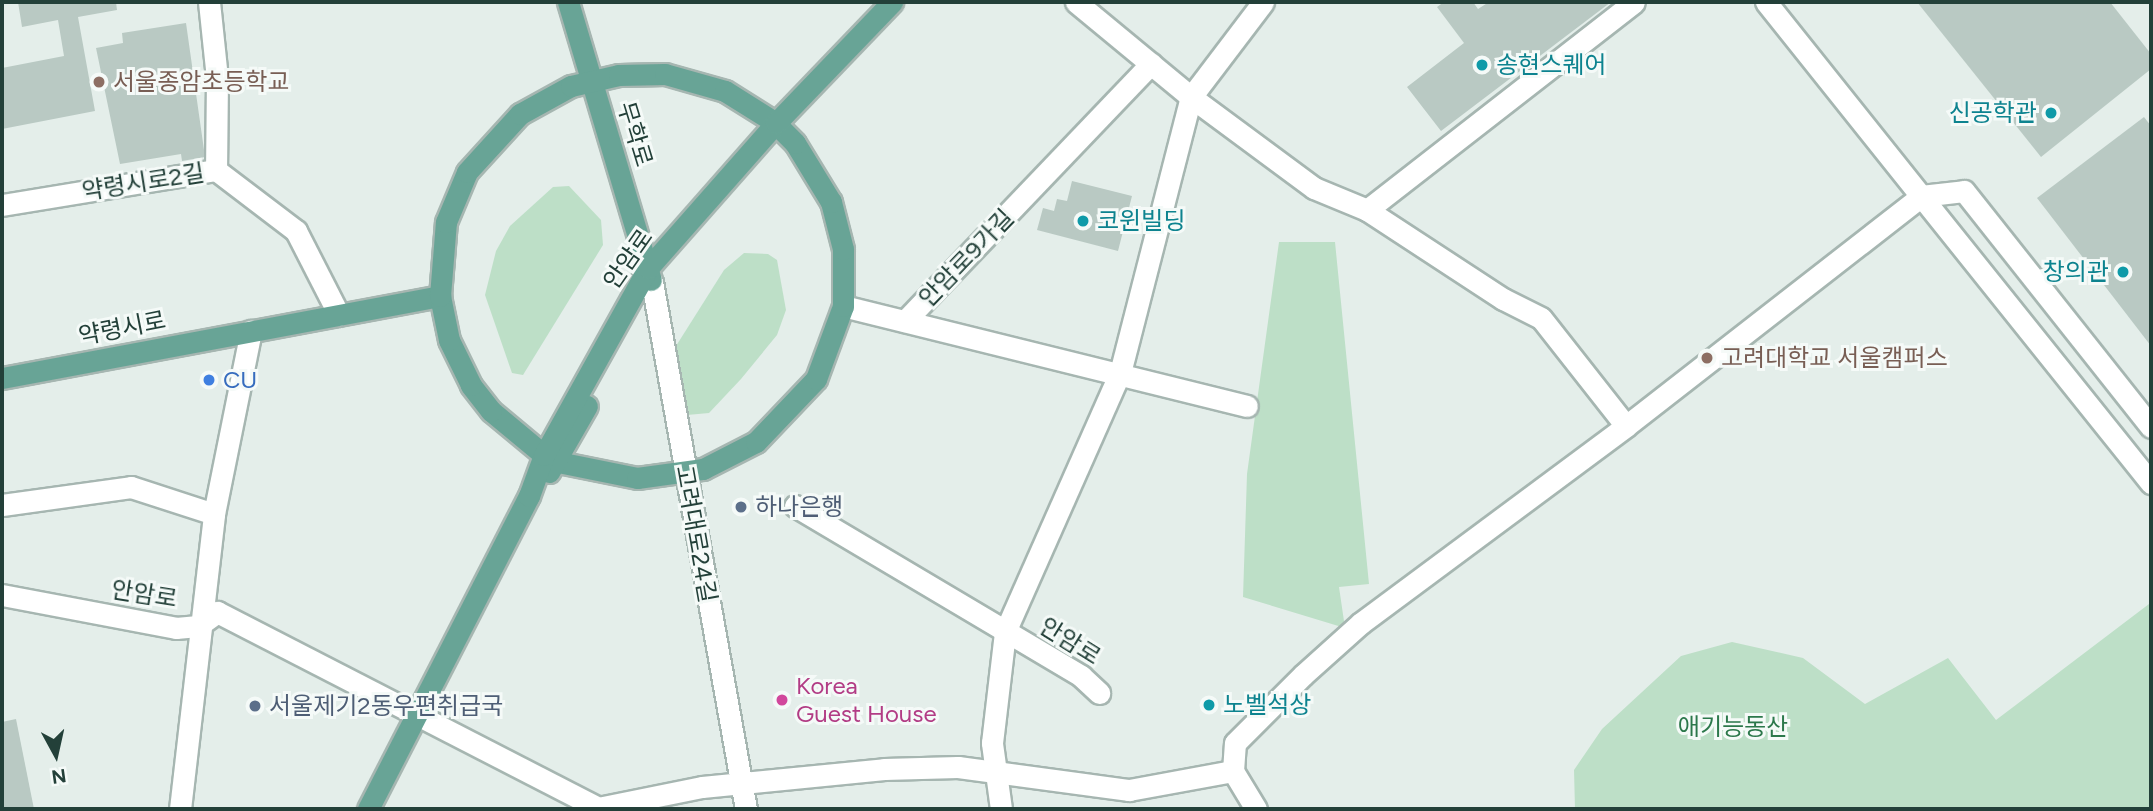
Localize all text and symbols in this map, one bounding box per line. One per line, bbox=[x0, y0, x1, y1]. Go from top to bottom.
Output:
place label: 송현스퀘어 bbox=[1496, 51, 1606, 79]
marker: 송현스퀘어 bbox=[1474, 57, 1490, 73]
place label: 서울종암초등학교 bbox=[113, 68, 290, 96]
marker: 서울종암초등학교 bbox=[91, 74, 107, 90]
street label: 무학로 bbox=[612, 98, 658, 170]
place label: 신공학관 bbox=[1949, 99, 2037, 127]
marker: 신공학관 bbox=[2043, 105, 2059, 121]
street label: 약령시로2길 bbox=[80, 158, 206, 206]
street label: 안암로9가길 bbox=[913, 203, 1019, 313]
place label: 코윈빌딩 bbox=[1097, 207, 1185, 235]
marker: 코윈빌딩 bbox=[1075, 213, 1091, 229]
street label: 안암로 bbox=[597, 224, 659, 294]
place label: 창의관 bbox=[2043, 258, 2109, 286]
marker: 창의관 bbox=[2115, 264, 2131, 280]
street label: 약령시로 bbox=[76, 305, 168, 351]
place label: 고려대학교 서울캠퍼스 bbox=[1721, 344, 1948, 372]
marker: 고려대학교 서울캠퍼스 bbox=[1699, 350, 1715, 366]
place label: CU bbox=[223, 366, 257, 394]
marker: CU bbox=[201, 372, 217, 388]
street label: 고려대로24길 bbox=[670, 463, 722, 605]
place label: 하나은행 bbox=[755, 493, 843, 521]
marker: 하나은행 bbox=[733, 499, 749, 515]
street label: 안암로 bbox=[109, 575, 179, 613]
street label: 안암로 bbox=[1034, 611, 1106, 671]
place label: Korea Guest House bbox=[796, 672, 937, 728]
place label: 노벨석상 bbox=[1223, 691, 1311, 719]
place label: 서울제기2동우편취급국 bbox=[269, 692, 503, 720]
marker: Korea Guest House bbox=[774, 692, 790, 708]
marker: 노벨석상 bbox=[1201, 697, 1217, 713]
marker: 서울제기2동우편취급국 bbox=[247, 698, 263, 714]
park label: 애기능동산 bbox=[1678, 713, 1788, 741]
north arrow bbox=[21, 720, 91, 790]
text: N bbox=[50, 764, 68, 789]

